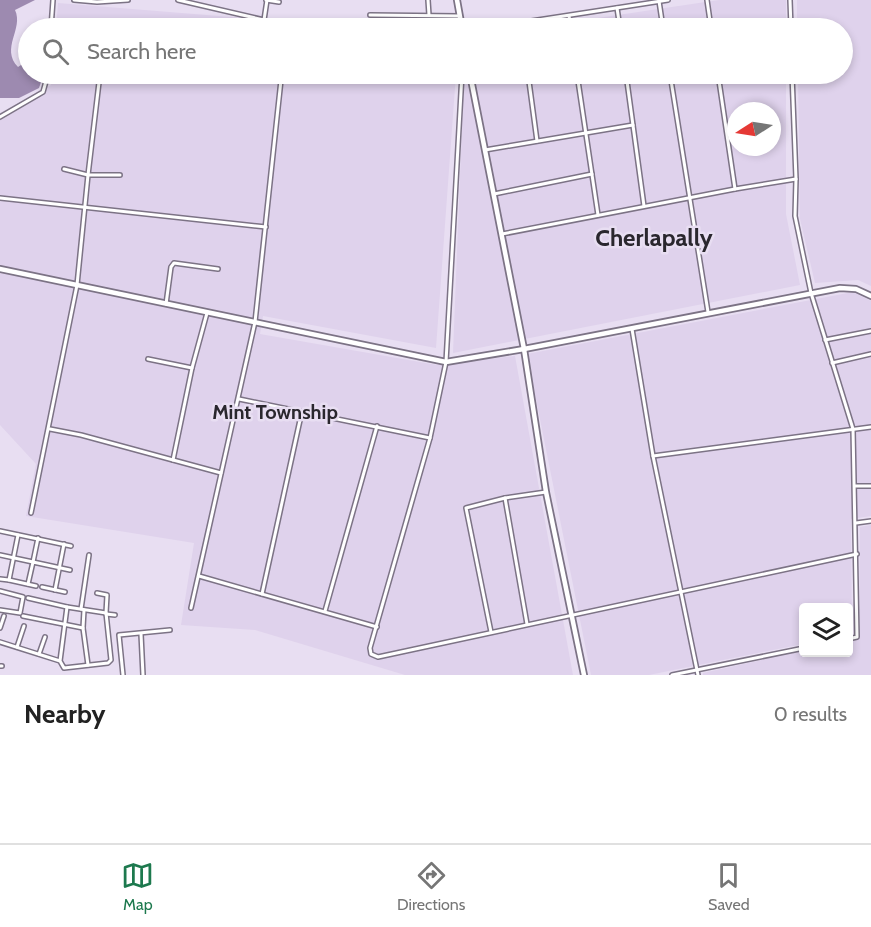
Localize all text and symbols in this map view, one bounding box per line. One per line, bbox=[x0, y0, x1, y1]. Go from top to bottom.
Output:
search box bbox=[18, 18, 853, 84]
icon: search bbox=[39, 35, 72, 68]
text: Search here bbox=[87, 38, 196, 65]
north arrow bbox=[727, 102, 781, 156]
district label: Cherlapally bbox=[595, 223, 713, 252]
district label: Mint Township bbox=[212, 400, 338, 424]
map controls bbox=[799, 603, 853, 657]
button: layers bbox=[799, 603, 853, 657]
text: Nearby bbox=[24, 698, 105, 730]
text: 0 results bbox=[774, 702, 847, 726]
tab: Map bbox=[121, 859, 154, 914]
tab: Directions bbox=[397, 859, 465, 914]
tab: Saved bbox=[708, 859, 750, 914]

